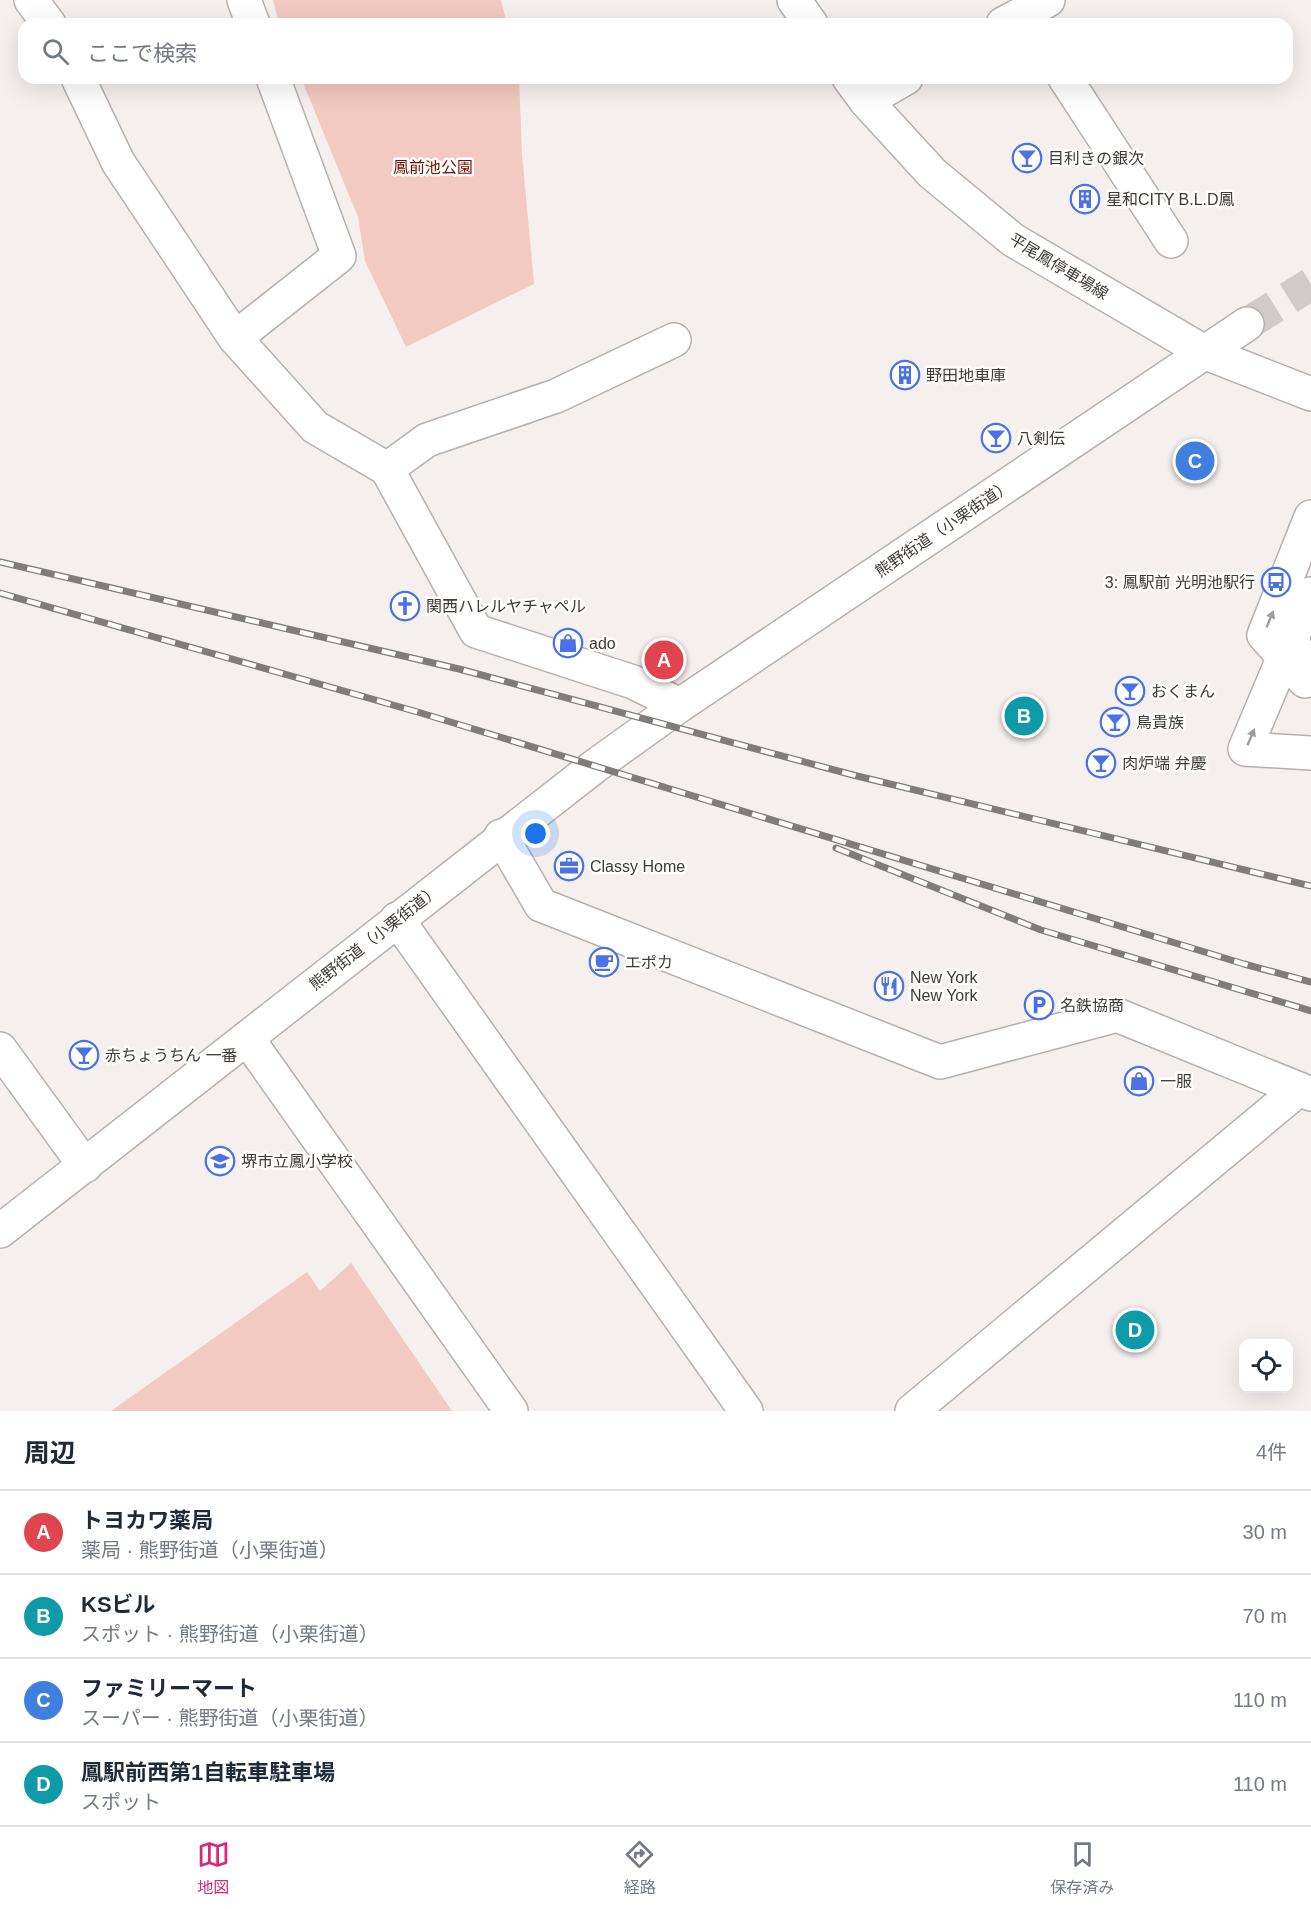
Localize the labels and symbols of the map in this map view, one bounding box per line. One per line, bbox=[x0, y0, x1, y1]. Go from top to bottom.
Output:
bar icon: 目利きの銀次 bbox=[1011, 142, 1043, 174]
place label: 目利きの銀次 bbox=[1048, 150, 1144, 167]
park label: 鳳前池公園 bbox=[393, 159, 473, 176]
building icon: 星和CITY B.L.D鳳 bbox=[1069, 183, 1101, 215]
place label: 星和CITY B.L.D鳳 bbox=[1106, 191, 1235, 208]
street label: 平尾鳳停車場線 bbox=[1006, 230, 1111, 303]
building icon: 野田地車庫 bbox=[889, 359, 921, 391]
place label: 野田地車庫 bbox=[926, 367, 1006, 384]
bar icon: 八剣伝 bbox=[980, 422, 1012, 454]
place label: 八剣伝 bbox=[1017, 430, 1065, 447]
pin: C bbox=[1176, 438, 1214, 484]
street label: 熊野街道（小栗街道） bbox=[872, 477, 1014, 580]
bus stop icon: 3: 鳳駅前 光明池駅行 bbox=[1260, 566, 1292, 598]
place label: 3: 鳳駅前 光明池駅行 bbox=[1105, 574, 1255, 591]
church icon: 関西ハレルヤチャペル bbox=[389, 590, 421, 622]
place label: 関西ハレルヤチャペル bbox=[426, 598, 586, 615]
one-way arrow bbox=[1265, 609, 1275, 627]
shop icon: ado bbox=[552, 627, 584, 659]
place label: ado bbox=[589, 635, 616, 652]
pin: A bbox=[644, 638, 684, 682]
bar icon: おくまん bbox=[1114, 675, 1146, 707]
place label: おくまん bbox=[1151, 683, 1215, 700]
pin: B bbox=[1004, 694, 1044, 738]
bar icon: 鳥貴族 bbox=[1099, 706, 1131, 738]
place label: 鳥貴族 bbox=[1136, 714, 1184, 731]
one-way arrow bbox=[1246, 727, 1256, 745]
bar icon: 肉炉端 弁慶 bbox=[1085, 747, 1117, 779]
place label: 肉炉端 弁慶 bbox=[1122, 755, 1206, 772]
your location bbox=[521, 819, 550, 848]
office icon: Classy Home bbox=[553, 850, 585, 882]
place label: Classy Home bbox=[590, 858, 685, 875]
street label: 熊野街道（小栗街道） bbox=[306, 881, 443, 993]
cafe icon: エポカ bbox=[588, 946, 620, 978]
place label: エポカ bbox=[625, 954, 673, 971]
place label: New York New York bbox=[910, 969, 979, 1004]
restaurant icon: New York New York bbox=[873, 970, 905, 1002]
parking icon: 名鉄協商 bbox=[1023, 989, 1055, 1021]
place label: 名鉄協商 bbox=[1060, 997, 1124, 1014]
bar icon: 赤ちょうちん 一番 bbox=[68, 1039, 100, 1071]
place label: 赤ちょうちん 一番 bbox=[105, 1047, 237, 1064]
shop icon: 一服 bbox=[1123, 1065, 1155, 1097]
place label: 一服 bbox=[1160, 1073, 1192, 1090]
school or university icon: 堺市立鳳小学校 bbox=[204, 1145, 236, 1177]
place label: 堺市立鳳小学校 bbox=[241, 1153, 353, 1170]
pin: D bbox=[1116, 1308, 1154, 1352]

